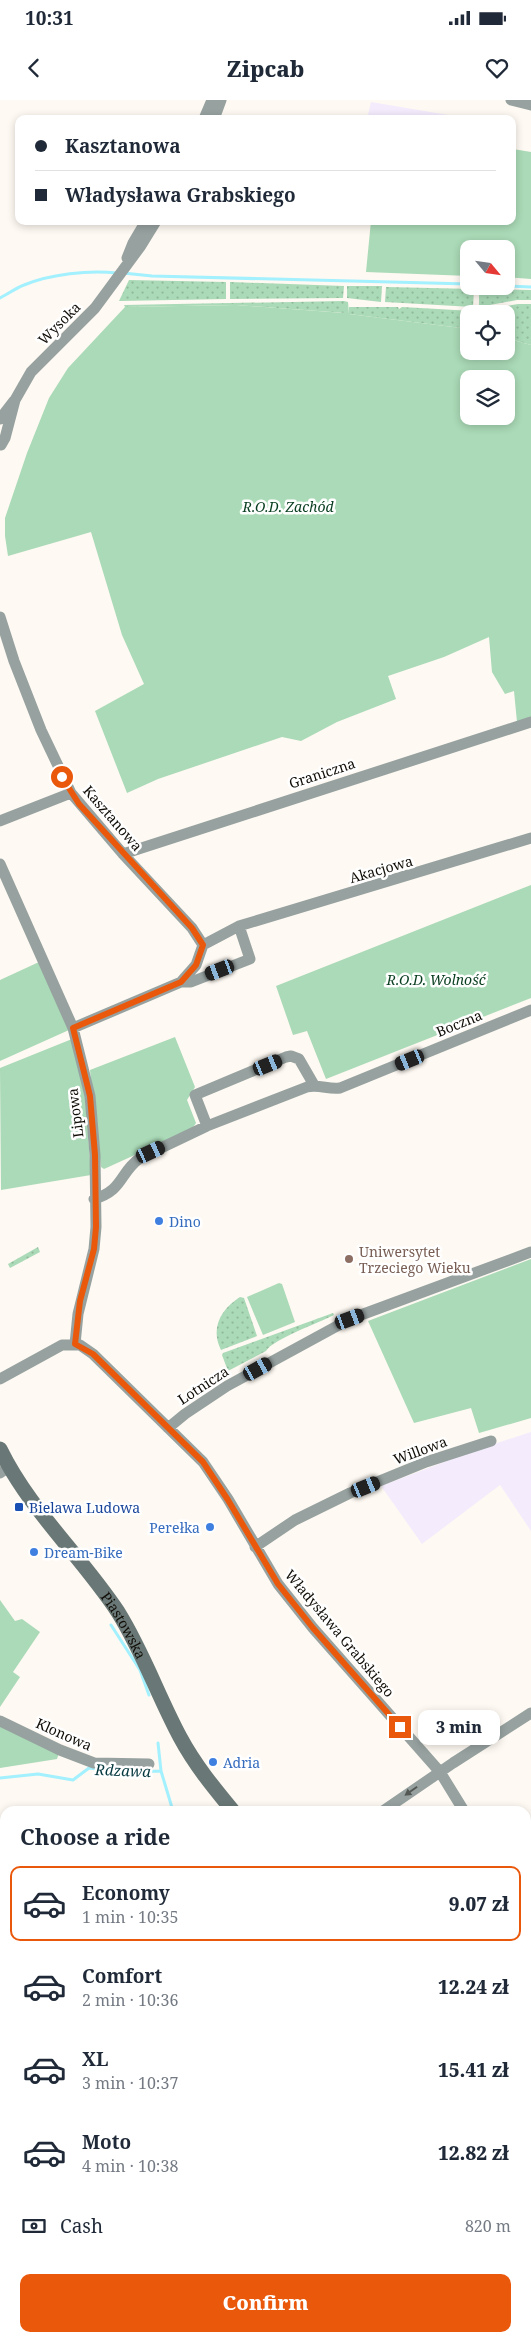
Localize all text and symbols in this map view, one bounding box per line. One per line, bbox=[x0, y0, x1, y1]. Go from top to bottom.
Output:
text: 10:31 bbox=[25, 5, 74, 31]
text: Zipcab bbox=[227, 53, 304, 83]
icon: back bbox=[20, 54, 48, 82]
icon: heart bbox=[483, 54, 511, 82]
text: Kasztanowa bbox=[65, 133, 181, 159]
text: Władysława Grabskiego bbox=[65, 182, 296, 208]
north arrow bbox=[460, 240, 515, 295]
map controls bbox=[460, 240, 515, 425]
street label: Wysoka bbox=[34, 297, 85, 348]
button: locate bbox=[460, 305, 515, 360]
button: layers bbox=[460, 370, 515, 425]
park label: R.O.D. Zachód bbox=[241, 497, 334, 516]
street label: Graniczna bbox=[286, 753, 358, 793]
route start bbox=[51, 766, 73, 788]
street label: Kasztanowa bbox=[79, 781, 147, 855]
street label: Akacjowa bbox=[347, 851, 415, 887]
car bbox=[203, 958, 236, 982]
park label: R.O.D. Wolność bbox=[386, 970, 487, 989]
street label: Boczna bbox=[433, 1005, 485, 1041]
car bbox=[393, 1047, 426, 1073]
car bbox=[251, 1052, 284, 1078]
street label: Lipowa bbox=[63, 1087, 87, 1139]
car bbox=[134, 1139, 167, 1165]
place label: Dino bbox=[169, 1212, 201, 1231]
marker: Dino bbox=[153, 1215, 165, 1227]
place label: Uniwersytet Trzeciego Wieku bbox=[359, 1242, 471, 1277]
marker: Uniwersytet Trzeciego Wieku bbox=[343, 1253, 355, 1265]
car bbox=[333, 1307, 366, 1331]
car bbox=[241, 1355, 274, 1383]
street label: Lotnicza bbox=[174, 1361, 232, 1409]
street label: Willowa bbox=[391, 1431, 450, 1468]
car bbox=[349, 1474, 382, 1500]
place label: Bielawa Ludowa bbox=[29, 1498, 140, 1517]
marker: Bielawa Ludowa bbox=[13, 1501, 25, 1513]
place label: Perełka bbox=[149, 1518, 200, 1537]
marker: Perełka bbox=[204, 1521, 216, 1533]
place label: Dream-Bike bbox=[44, 1543, 123, 1562]
marker: Dream-Bike bbox=[28, 1546, 40, 1558]
street label: Władysława Grabskiego bbox=[281, 1565, 399, 1701]
street label: Piastowska bbox=[97, 1588, 151, 1662]
callout: 3 min bbox=[418, 1710, 500, 1744]
street label: Klonowa bbox=[33, 1713, 95, 1755]
route end bbox=[389, 1716, 411, 1738]
text: 3 min bbox=[436, 1716, 482, 1738]
place label: Adria bbox=[223, 1753, 260, 1772]
marker: Adria bbox=[207, 1756, 219, 1768]
water label: Rdzawa bbox=[94, 1759, 152, 1781]
one-way arrow bbox=[405, 1786, 418, 1796]
text: Choose a ride bbox=[20, 1821, 170, 1851]
text: Economy bbox=[82, 1880, 170, 1906]
icon: car bbox=[22, 1881, 67, 1926]
text: 9.07 zł bbox=[449, 1891, 509, 1917]
text: 1 min · 10:35 bbox=[82, 1906, 178, 1928]
text: Comfort bbox=[82, 1963, 162, 1989]
icon: car bbox=[22, 1964, 67, 2009]
text: 12.24 zł bbox=[438, 1974, 509, 2000]
text: 2 min · 10:36 bbox=[82, 1989, 178, 2011]
text: XL bbox=[82, 2046, 108, 2072]
icon: car bbox=[22, 2047, 67, 2092]
text: 15.41 zł bbox=[438, 2057, 509, 2083]
text: 3 min · 10:37 bbox=[82, 2072, 178, 2094]
text: Moto bbox=[82, 2129, 131, 2155]
icon: car bbox=[22, 2130, 67, 2175]
text: 12.82 zł bbox=[438, 2140, 509, 2166]
text: 4 min · 10:38 bbox=[82, 2155, 178, 2177]
icon: cash bbox=[20, 2212, 48, 2240]
text: Cash bbox=[60, 2213, 103, 2239]
text: 820 m bbox=[465, 2215, 511, 2237]
button: Confirm bbox=[20, 2274, 511, 2332]

